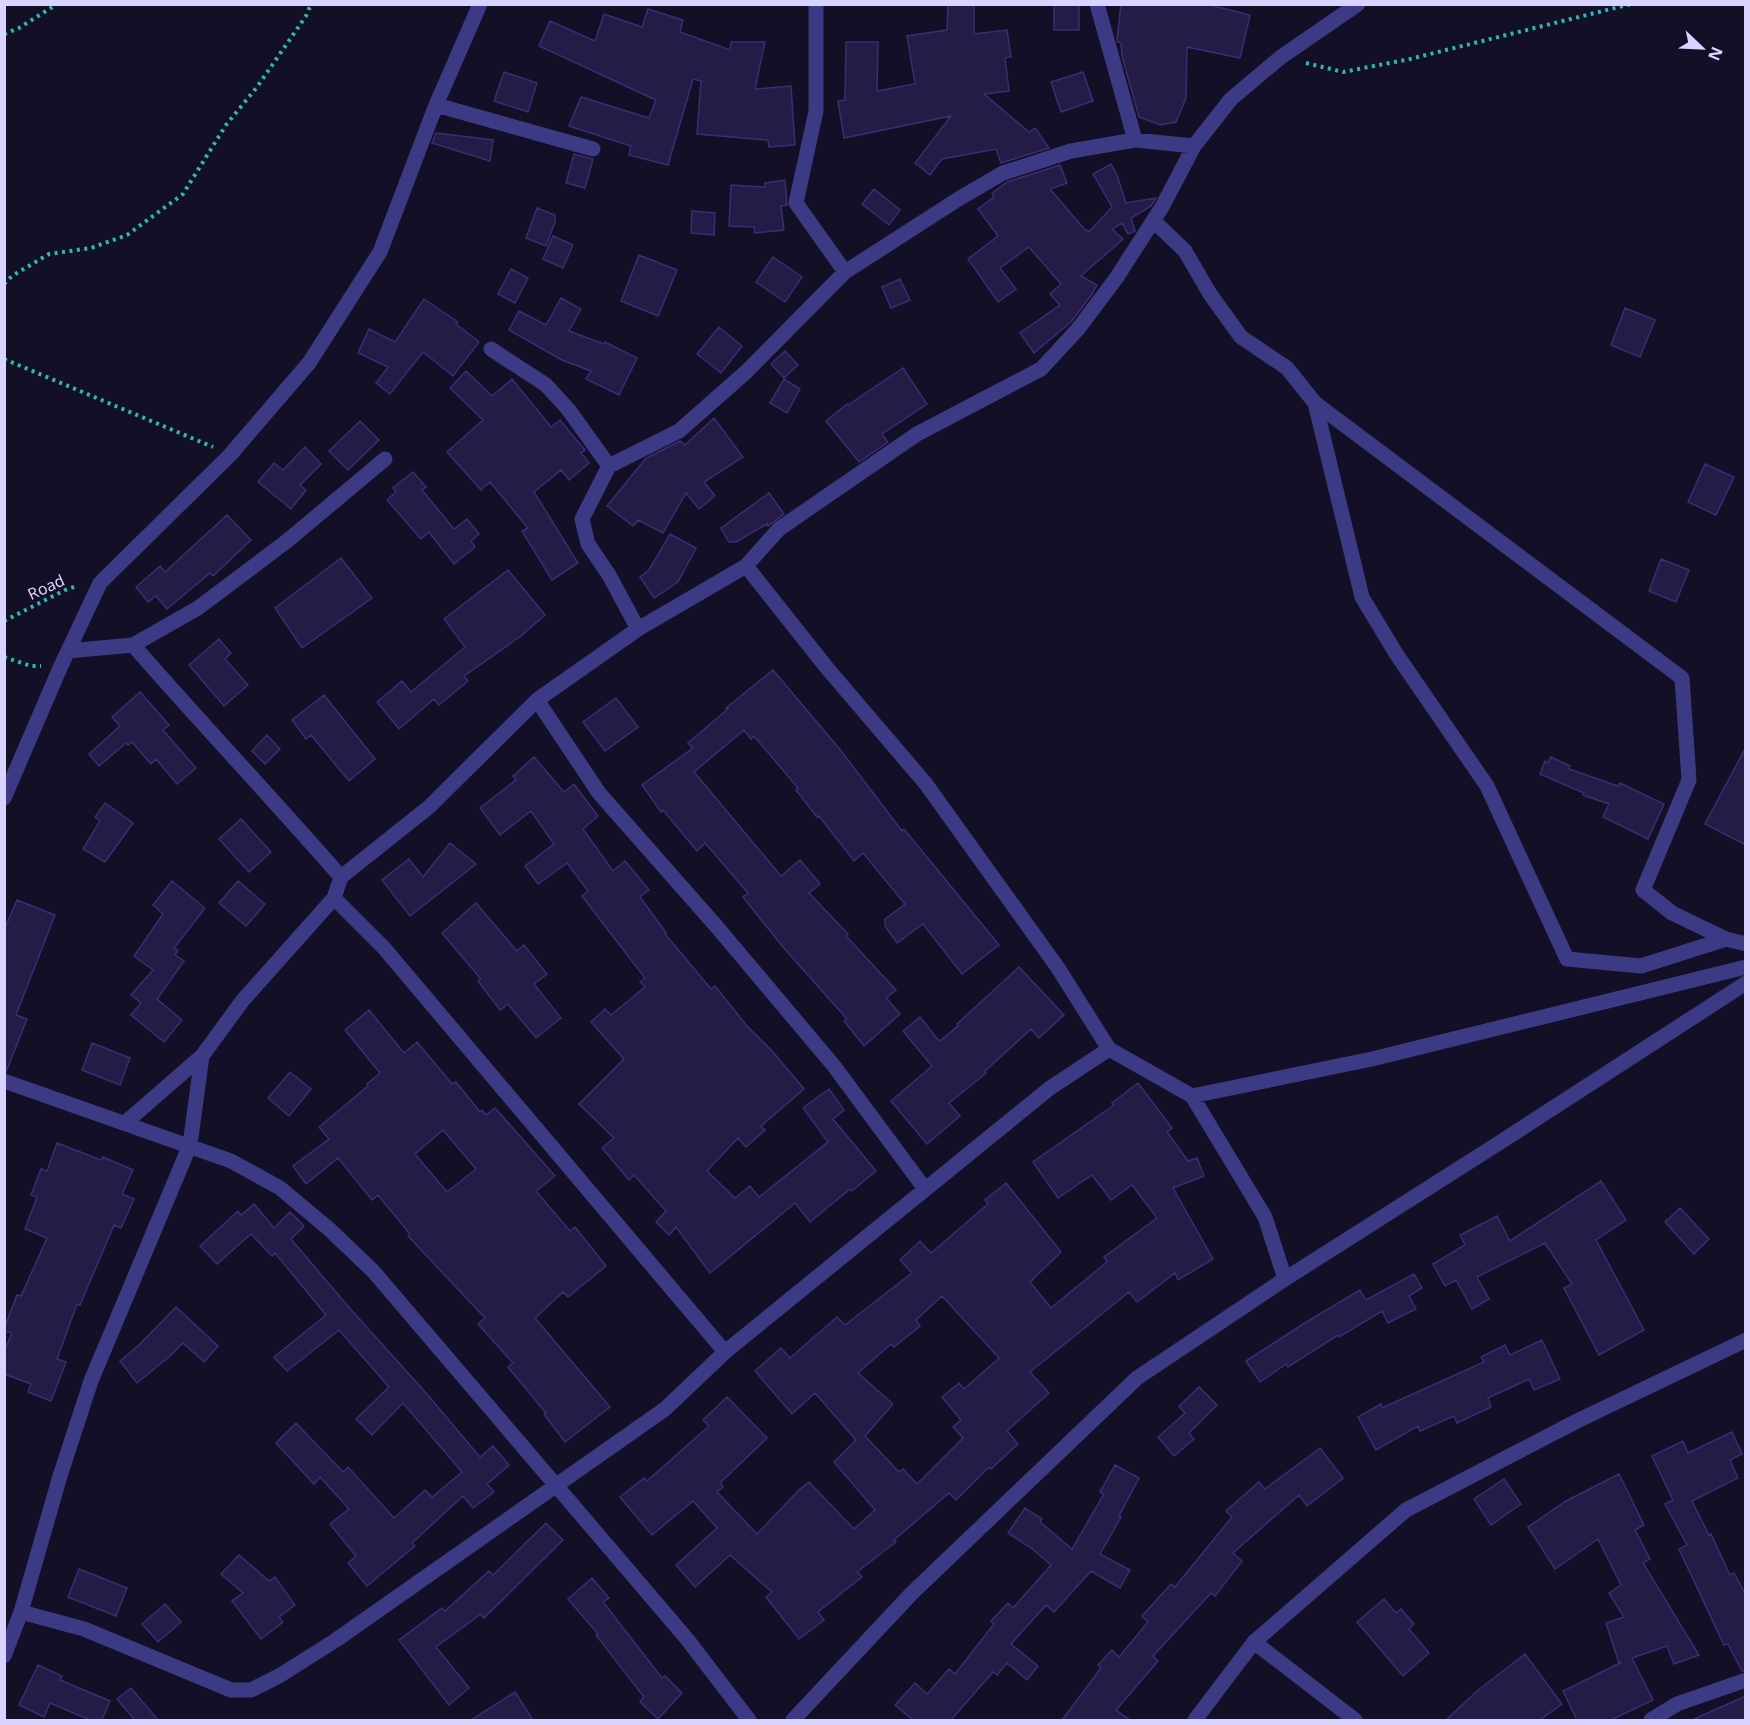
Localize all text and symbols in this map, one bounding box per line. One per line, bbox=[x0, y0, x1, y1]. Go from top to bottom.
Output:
north arrow bbox=[1672, 18, 1732, 78]
text: N bbox=[1703, 44, 1728, 64]
street label: Road bbox=[24, 569, 68, 605]

